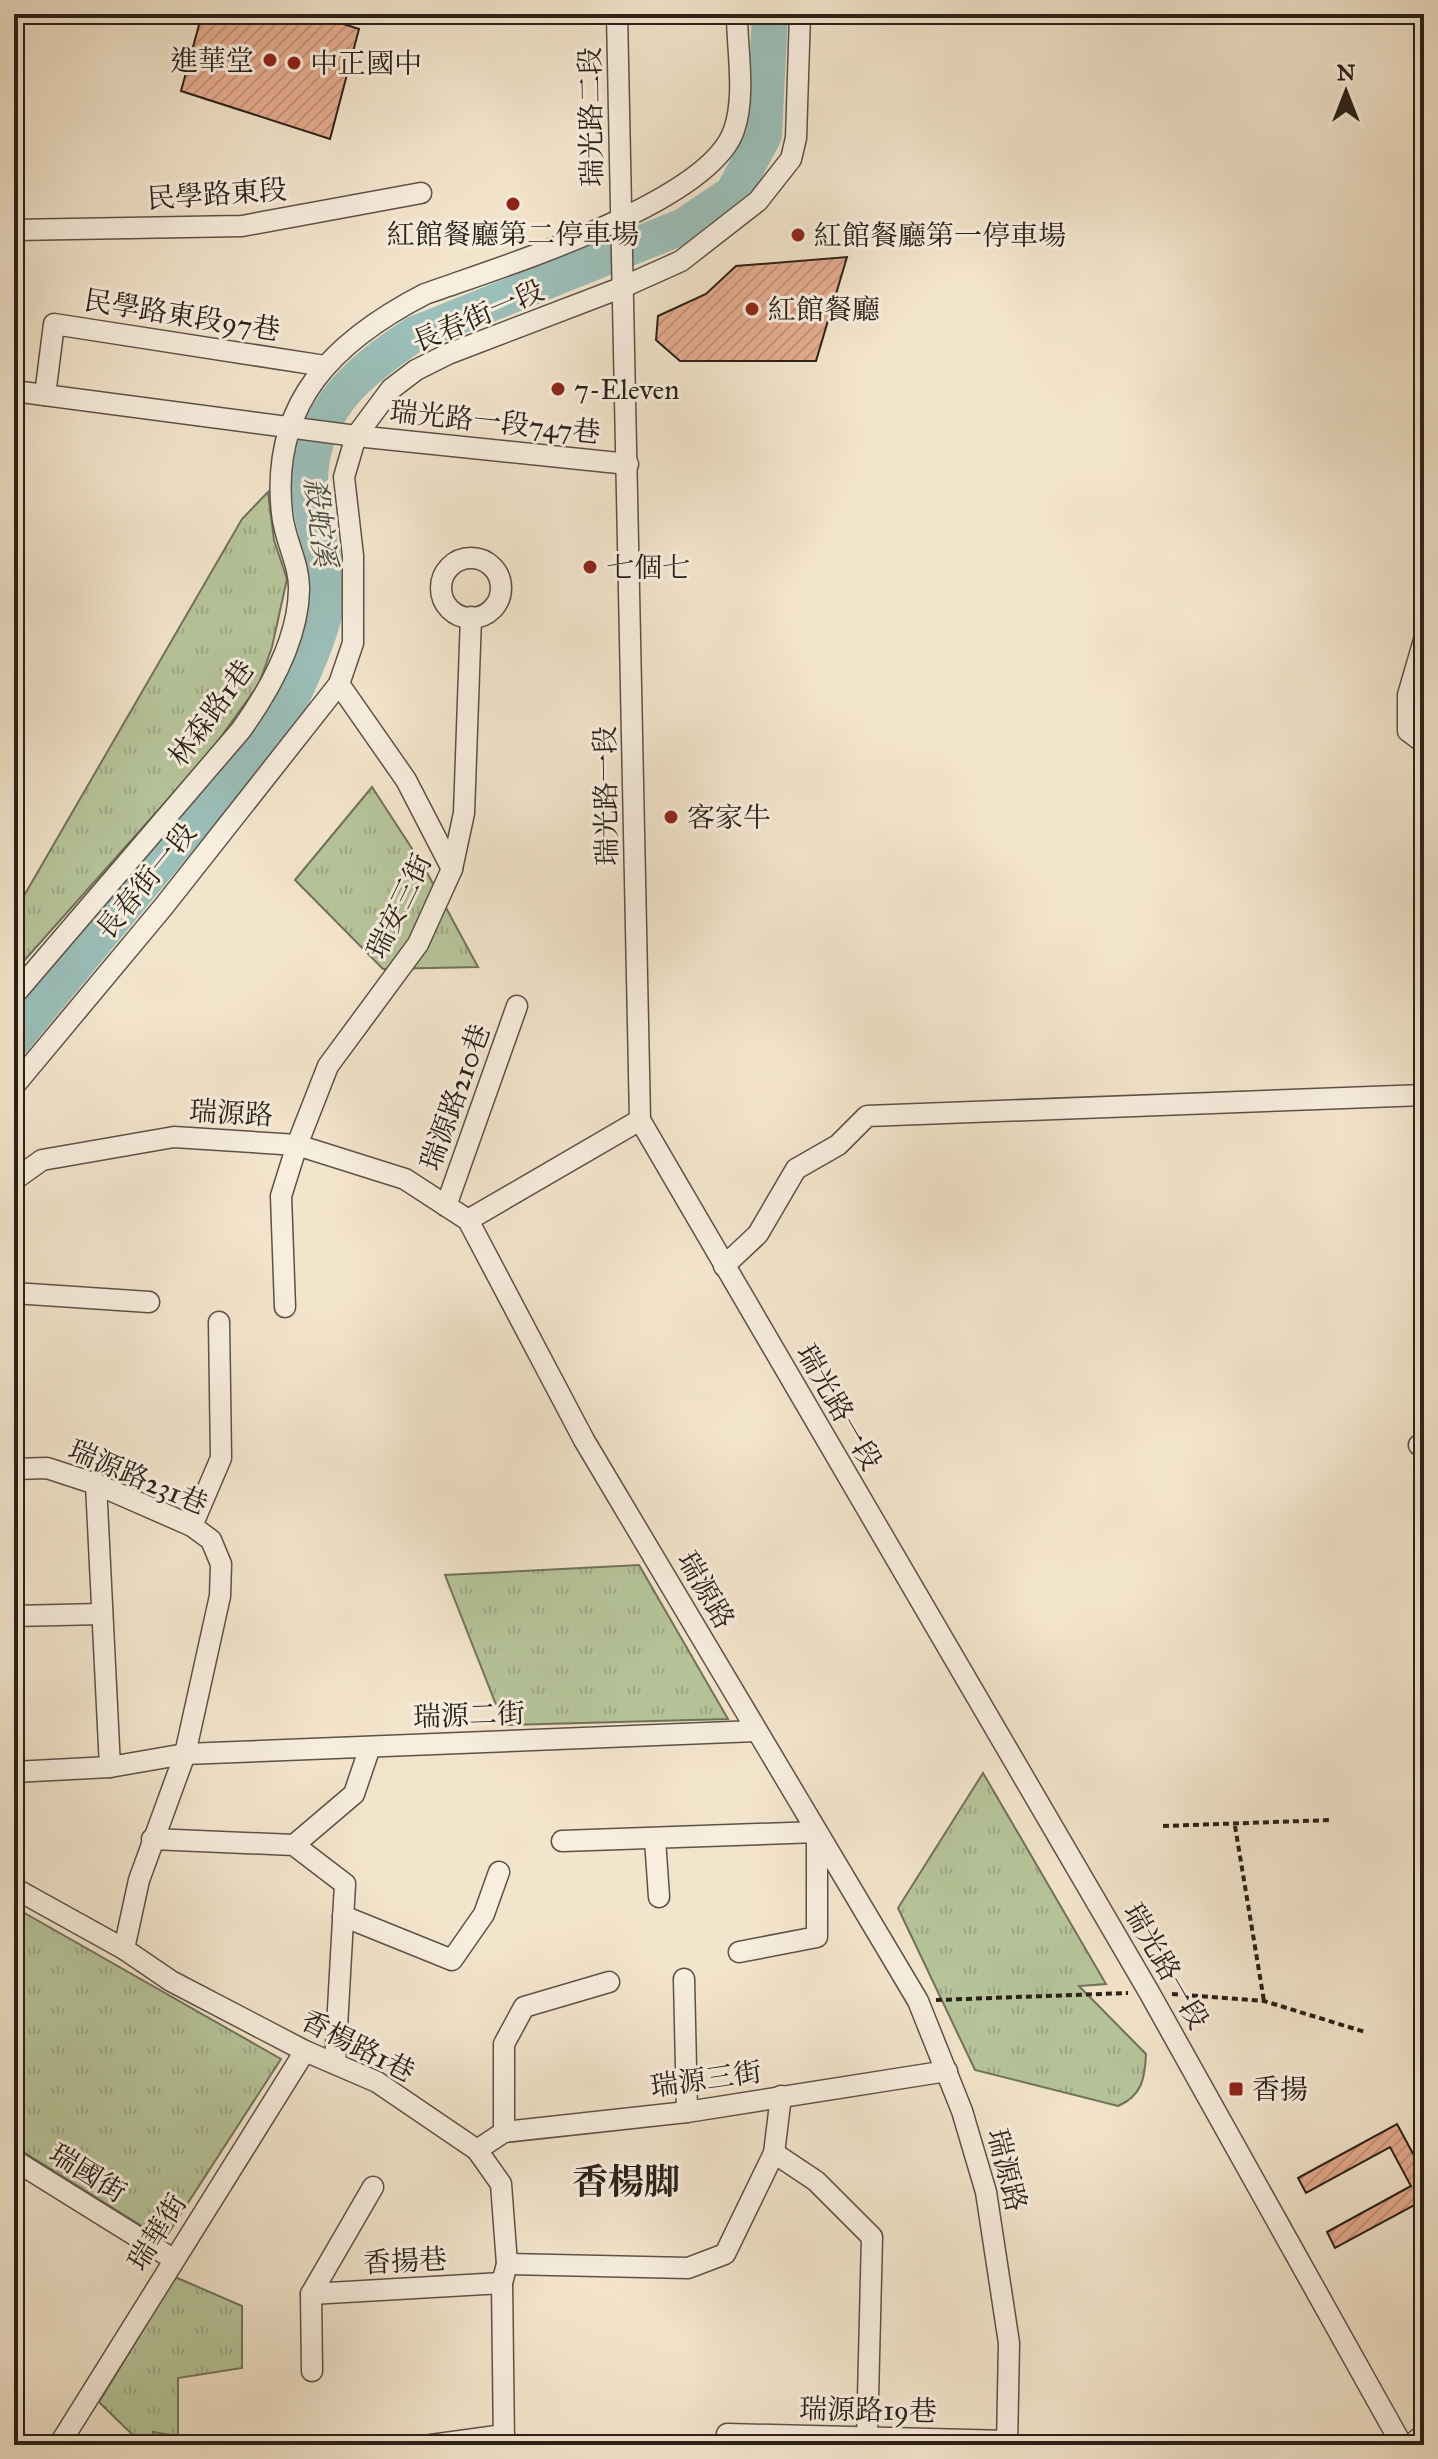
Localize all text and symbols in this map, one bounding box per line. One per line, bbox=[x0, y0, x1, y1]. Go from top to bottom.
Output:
place label: 進華堂 bbox=[170, 43, 254, 78]
place label: 中正國中 bbox=[310, 46, 422, 81]
street label: 瑞光路二段 bbox=[572, 47, 610, 187]
marker: 進華堂 bbox=[261, 51, 279, 69]
north arrow bbox=[1306, 52, 1386, 132]
marker: 中正國中 bbox=[285, 54, 303, 72]
text: N bbox=[1337, 59, 1356, 86]
street label: 民學路東段 bbox=[146, 172, 288, 216]
marker: 紅館餐廳第二停車場 bbox=[504, 195, 522, 213]
place label: 紅館餐廳第二停車場 bbox=[387, 217, 639, 252]
place label: 紅館餐廳第一停車場 bbox=[814, 218, 1066, 253]
marker: 紅館餐廳第一停車場 bbox=[789, 226, 807, 244]
street label: 長春街一段 bbox=[407, 273, 549, 359]
street label: 民學路東段97巷 bbox=[81, 282, 283, 348]
place label: 紅館餐廳 bbox=[768, 292, 880, 327]
marker: 紅館餐廳 bbox=[743, 300, 761, 318]
place label: 7-Eleven bbox=[574, 372, 679, 407]
marker: 7-Eleven bbox=[549, 380, 567, 398]
street label: 瑞光路一段747巷 bbox=[388, 394, 602, 450]
water label: 殺蛇溪 bbox=[297, 475, 344, 572]
place label: 七個七 bbox=[606, 550, 690, 585]
marker: 七個七 bbox=[581, 558, 599, 576]
street label: 林森路1巷 bbox=[161, 653, 261, 773]
street label: 瑞光路一段 bbox=[587, 726, 625, 866]
place label: 客家牛 bbox=[687, 800, 771, 835]
marker: 客家牛 bbox=[662, 808, 680, 826]
street label: 長春街一段 bbox=[88, 816, 204, 946]
street label: 瑞安三街 bbox=[359, 848, 439, 964]
street label: 瑞源路210巷 bbox=[412, 1019, 498, 1175]
street label: 瑞源路 bbox=[188, 1093, 274, 1133]
street label: 瑞光路一段 bbox=[789, 1338, 889, 1476]
street label: 瑞源路231巷 bbox=[63, 1432, 213, 1522]
street label: 瑞源路 bbox=[670, 1545, 742, 1635]
street label: 瑞源二街 bbox=[412, 1696, 526, 1734]
street label: 瑞光路一段 bbox=[1116, 1897, 1216, 2035]
street label: 香楊路1巷 bbox=[295, 2002, 421, 2090]
street label: 瑞源三街 bbox=[648, 2054, 764, 2104]
place label: 香揚 bbox=[1252, 2072, 1308, 2107]
marker: 香揚 bbox=[1227, 2080, 1245, 2098]
street label: 瑞源路 bbox=[980, 2125, 1034, 2215]
street label: 瑞國街 bbox=[43, 2136, 133, 2210]
district label: 香楊脚 bbox=[572, 2160, 680, 2204]
street label: 瑞華街 bbox=[120, 2187, 194, 2277]
street label: 香揚巷 bbox=[362, 2241, 448, 2281]
street label: 瑞源路19巷 bbox=[799, 2391, 937, 2429]

